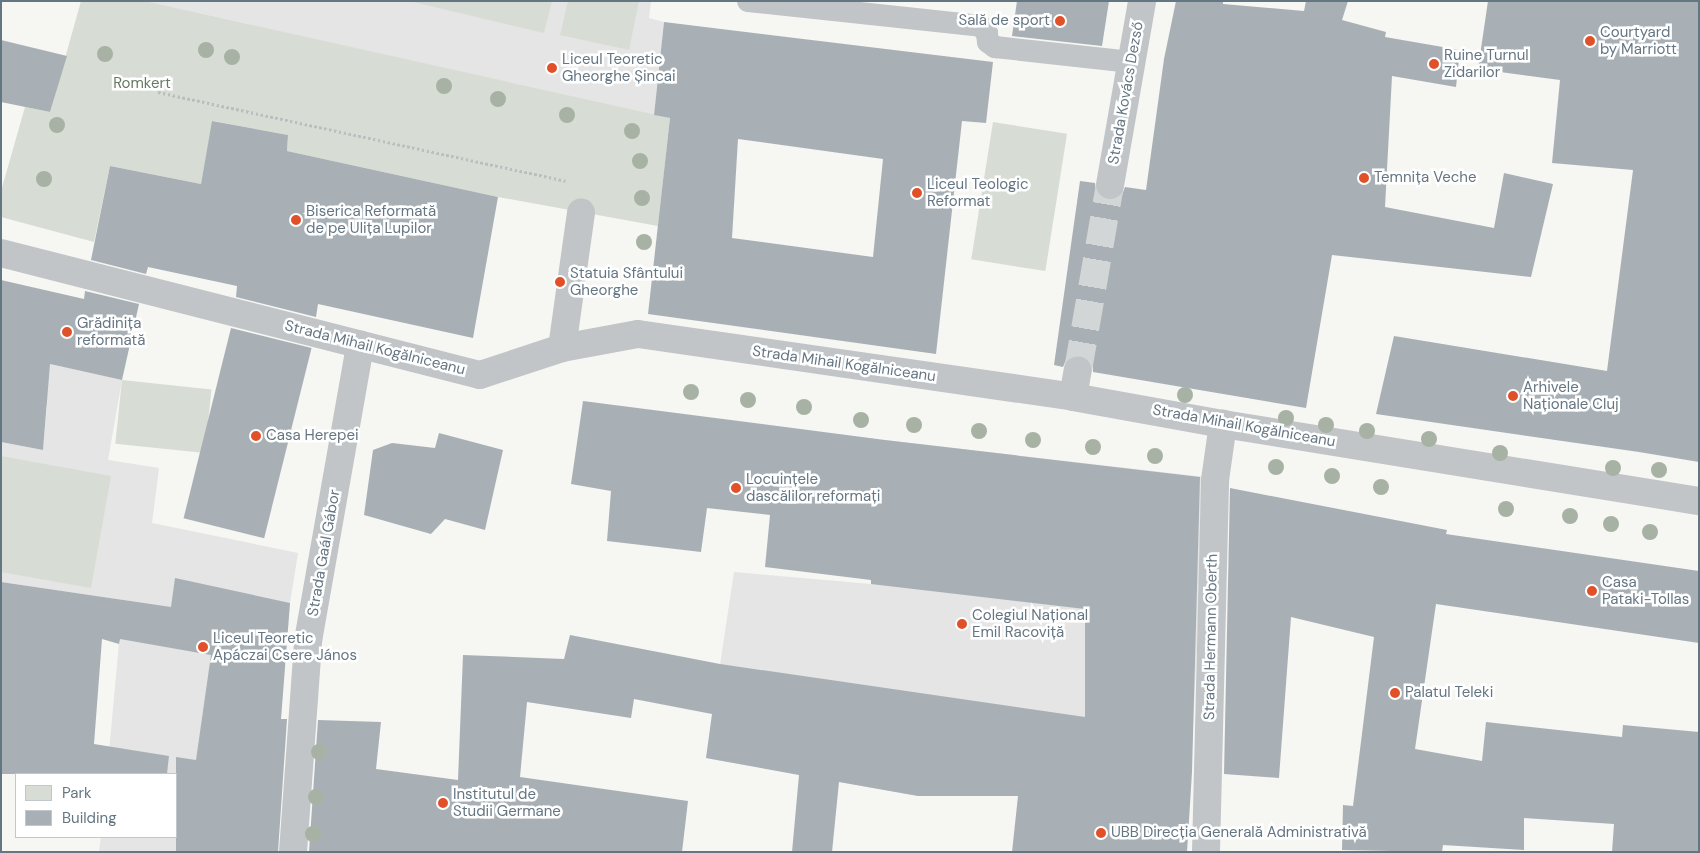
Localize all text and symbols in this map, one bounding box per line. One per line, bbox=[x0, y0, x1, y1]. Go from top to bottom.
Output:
place label: Sală de sport bbox=[958, 12, 1050, 30]
marker: Sală de sport bbox=[1054, 15, 1066, 27]
street label: Strada Kovács Dezső bbox=[1105, 20, 1147, 166]
place label: Courtyard by Marriott bbox=[1600, 23, 1677, 58]
marker: Courtyard by Marriott bbox=[1584, 35, 1596, 47]
place label: Ruine Turnul Zidarilor bbox=[1444, 46, 1529, 81]
place label: Liceul Teoretic Gheorghe Șincai bbox=[562, 50, 676, 85]
marker: Ruine Turnul Zidarilor bbox=[1428, 58, 1440, 70]
marker: Liceul Teoretic Gheorghe Șincai bbox=[546, 62, 558, 74]
park label: Romkert bbox=[113, 75, 171, 93]
place label: Temnița Veche bbox=[1374, 169, 1476, 187]
marker: Temnița Veche bbox=[1358, 172, 1370, 184]
place label: Liceul Teologic Reformat bbox=[927, 175, 1028, 210]
marker: Liceul Teologic Reformat bbox=[911, 187, 923, 199]
place label: Biserica Reformată de pe Ulița Lupilor bbox=[306, 202, 436, 237]
marker: Biserica Reformată de pe Ulița Lupilor bbox=[290, 214, 302, 226]
place label: Statuia Sfântului Gheorghe bbox=[570, 264, 683, 299]
marker: Statuia Sfântului Gheorghe bbox=[554, 276, 566, 288]
place label: Grădinița reformată bbox=[77, 314, 145, 349]
street label: Strada Mihail Kogălniceanu bbox=[283, 317, 467, 379]
marker: Grădinița reformată bbox=[61, 326, 73, 338]
street label: Strada Mihail Kogălniceanu bbox=[751, 342, 937, 386]
place label: Arhivele Naționale Cluj bbox=[1523, 378, 1619, 413]
marker: Arhivele Naționale Cluj bbox=[1507, 390, 1519, 402]
street label: Strada Mihail Kogălniceanu bbox=[1151, 401, 1337, 451]
place label: Casa Herepei bbox=[266, 427, 359, 445]
marker: Casa Herepei bbox=[250, 430, 262, 442]
place label: Locuințele dascălilor reformați bbox=[746, 470, 880, 505]
marker: Locuințele dascălilor reformați bbox=[730, 482, 742, 494]
street label: Strada Gaál Gábor bbox=[304, 488, 344, 618]
street label: Strada Hermann Oberth bbox=[1201, 554, 1221, 720]
place label: Casa Pataki-Tollas bbox=[1602, 573, 1689, 608]
marker: Casa Pataki-Tollas bbox=[1586, 585, 1598, 597]
place label: Colegiul Național Emil Racoviță bbox=[972, 606, 1088, 641]
marker: Colegiul Național Emil Racoviță bbox=[956, 618, 968, 630]
place label: Liceul Teoretic Apáczai Csere János bbox=[213, 629, 357, 664]
marker: Liceul Teoretic Apáczai Csere János bbox=[197, 641, 209, 653]
place label: Palatul Teleki bbox=[1405, 684, 1493, 702]
marker: Palatul Teleki bbox=[1389, 687, 1401, 699]
legend bbox=[15, 773, 178, 838]
text: Park bbox=[62, 783, 92, 803]
place label: Institutul de Studii Germane bbox=[453, 785, 561, 820]
marker: Institutul de Studii Germane bbox=[437, 797, 449, 809]
text: Building bbox=[62, 808, 117, 828]
place label: UBB Direcția Generală Administrativă bbox=[1111, 824, 1367, 842]
marker: UBB Direcția Generală Administrativă bbox=[1095, 827, 1107, 839]

